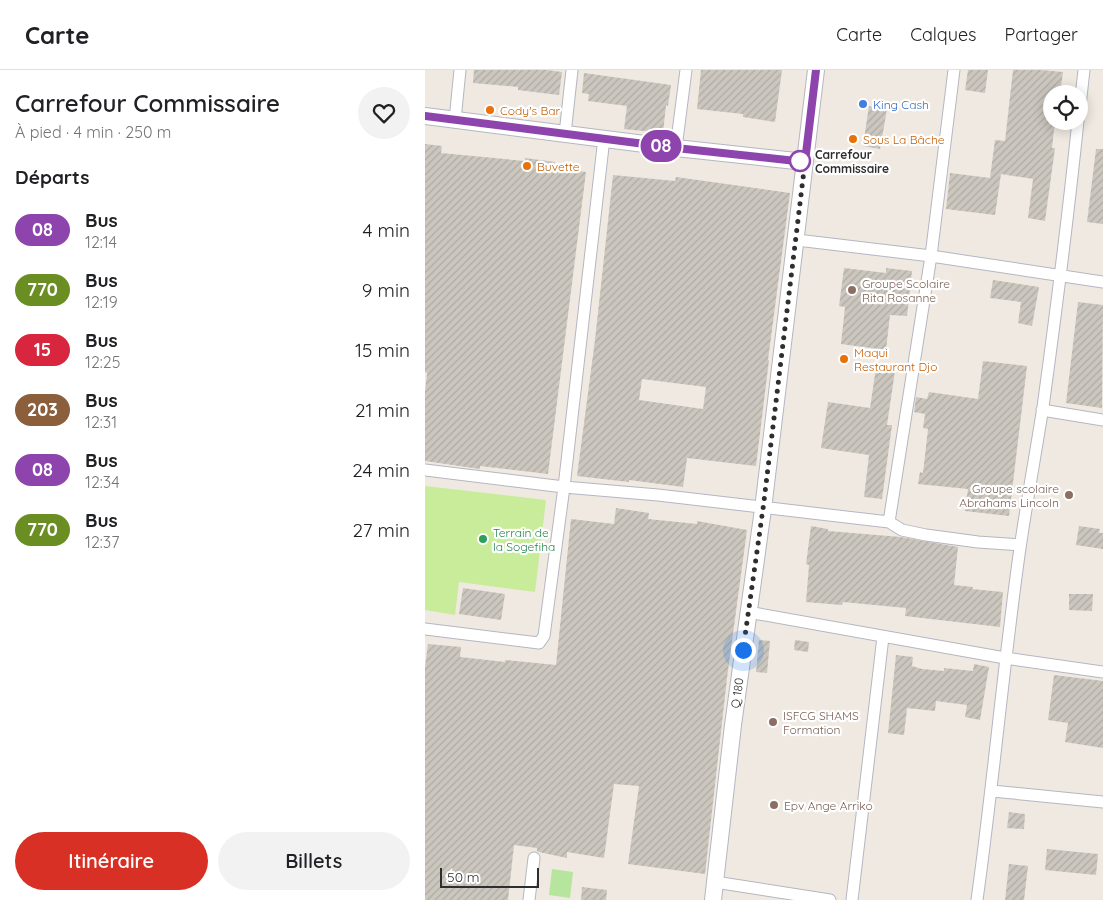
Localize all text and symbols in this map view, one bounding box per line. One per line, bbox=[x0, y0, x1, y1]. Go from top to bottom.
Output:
text: Carte bbox=[25, 20, 89, 50]
text: Carte bbox=[836, 23, 882, 46]
text: Calques bbox=[910, 23, 977, 46]
text: Partager bbox=[1005, 23, 1078, 46]
map controls bbox=[1043, 85, 1088, 130]
button: locate bbox=[1043, 85, 1088, 130]
button: heart bbox=[358, 87, 410, 139]
text: Carrefour Commissaire bbox=[15, 88, 280, 118]
place label: King Cash bbox=[873, 97, 929, 112]
marker: King Cash bbox=[857, 98, 869, 110]
place label: Cody's Bar bbox=[500, 103, 560, 118]
marker: Cody's Bar bbox=[484, 104, 496, 116]
text: À pied · 4 min · 250 m bbox=[15, 122, 171, 142]
line badge: 08 bbox=[639, 130, 683, 162]
place label: Sous La Bâche bbox=[863, 132, 945, 147]
marker: Sous La Bâche bbox=[847, 133, 859, 145]
text: 08 bbox=[651, 134, 671, 157]
place label: Carrefour Commissaire bbox=[815, 147, 889, 176]
marker: Carrefour Commissaire bbox=[789, 150, 811, 172]
place label: Buvette bbox=[537, 159, 580, 174]
marker: Buvette bbox=[521, 160, 533, 172]
text: Départs bbox=[15, 165, 89, 189]
text: Bus bbox=[85, 208, 118, 232]
text: 08 bbox=[32, 218, 53, 241]
text: 4 min bbox=[362, 218, 410, 242]
text: 12:14 bbox=[85, 232, 117, 252]
text: Bus bbox=[85, 268, 118, 292]
place label: Groupe Scolaire Rita Rosanne bbox=[862, 276, 950, 305]
text: 770 bbox=[27, 278, 58, 301]
text: 9 min bbox=[362, 278, 410, 302]
marker: Groupe Scolaire Rita Rosanne bbox=[846, 284, 858, 296]
text: 12:19 bbox=[85, 292, 118, 312]
text: Bus bbox=[85, 328, 118, 352]
text: 15 bbox=[34, 338, 51, 361]
text: 15 min bbox=[355, 338, 410, 362]
place label: Maqui Restaurant Djo bbox=[854, 345, 938, 374]
text: 12:25 bbox=[85, 352, 120, 372]
marker: Maqui Restaurant Djo bbox=[838, 353, 850, 365]
text: Bus bbox=[85, 388, 118, 412]
text: 203 bbox=[27, 398, 58, 421]
text: 21 min bbox=[355, 398, 410, 422]
text: 12:31 bbox=[85, 412, 117, 432]
text: Bus bbox=[85, 448, 118, 472]
text: 08 bbox=[32, 458, 53, 481]
text: 24 min bbox=[352, 458, 410, 482]
text: 12:34 bbox=[85, 472, 120, 492]
place label: Groupe scolaire Abrahams Lincoln bbox=[959, 481, 1059, 510]
marker: Groupe scolaire Abrahams Lincoln bbox=[1063, 489, 1075, 501]
text: Bus bbox=[85, 508, 118, 532]
text: 770 bbox=[27, 518, 58, 541]
text: 27 min bbox=[353, 518, 410, 542]
place label: Terrain de la Sogefiha bbox=[493, 525, 555, 554]
text: 12:37 bbox=[85, 532, 119, 552]
marker: Terrain de la Sogefiha bbox=[477, 533, 489, 545]
your location bbox=[731, 638, 756, 663]
street label: Q 180 bbox=[727, 677, 747, 709]
place label: ISFCG SHAMS Formation bbox=[783, 708, 859, 737]
marker: ISFCG SHAMS Formation bbox=[767, 716, 779, 728]
place label: Epv Ange Arriko bbox=[784, 798, 873, 813]
marker: Epv Ange Arriko bbox=[768, 799, 780, 811]
button: Itinéraire bbox=[15, 832, 208, 890]
button: Billets bbox=[218, 832, 410, 890]
scale bar bbox=[440, 865, 539, 888]
text: 50 m bbox=[447, 868, 480, 886]

